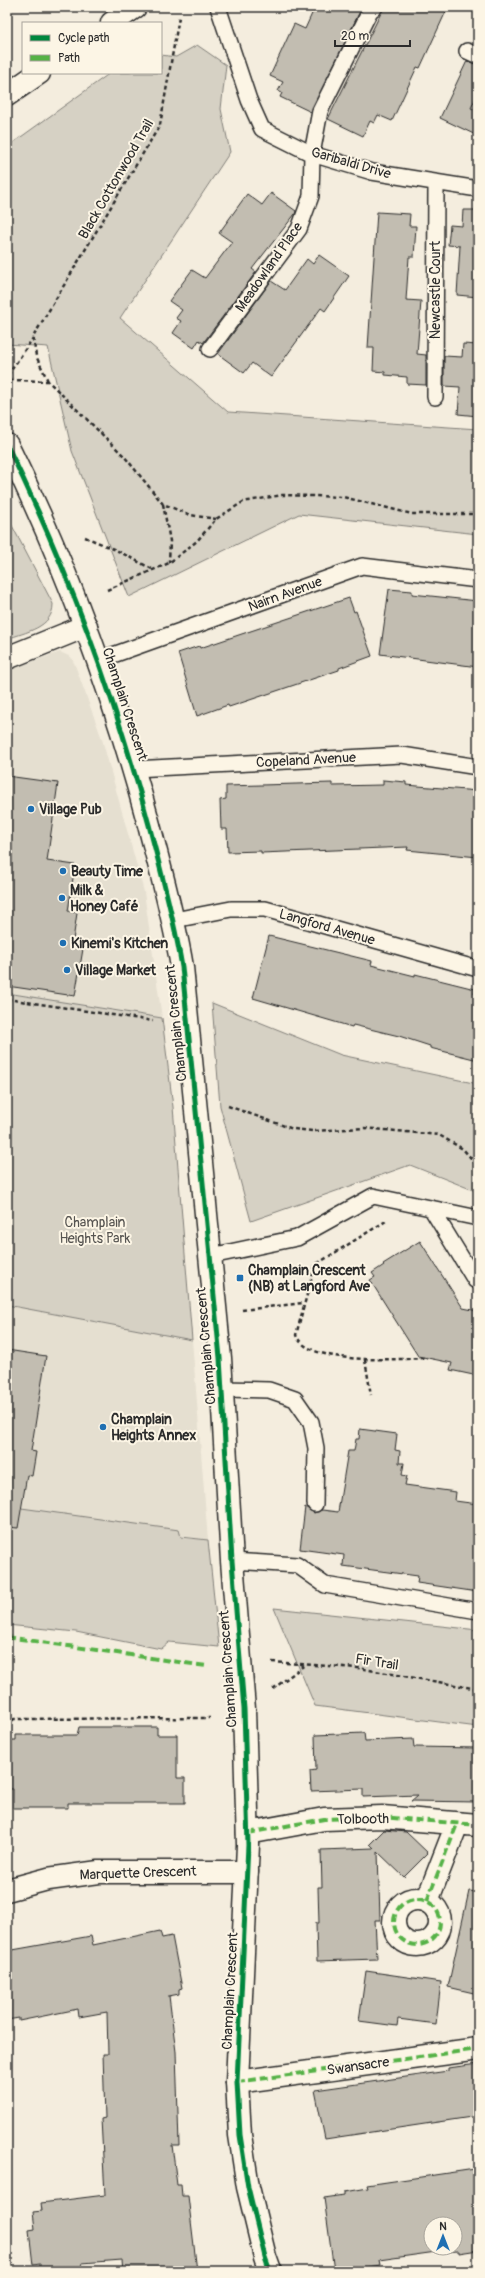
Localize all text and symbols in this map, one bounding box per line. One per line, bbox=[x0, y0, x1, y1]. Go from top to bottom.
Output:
legend bbox=[22, 22, 162, 74]
scale bar bbox=[335, 22, 410, 48]
text: 20 m bbox=[341, 29, 370, 44]
text: Cycle path bbox=[58, 31, 110, 46]
text: Path bbox=[58, 51, 80, 66]
street label: Black Cottonwood Trail bbox=[75, 116, 157, 242]
street label: Garibaldi Drive bbox=[309, 143, 393, 183]
street label: Meadowland Place bbox=[232, 219, 306, 315]
street label: Newcastle Court bbox=[427, 240, 444, 339]
street label: Nairn Avenue bbox=[246, 573, 324, 615]
street label: Champlain Crescent bbox=[99, 645, 151, 763]
street label: Copeland Avenue bbox=[256, 749, 357, 771]
place label: Village Pub bbox=[39, 801, 102, 818]
marker: Village Pub bbox=[26, 804, 36, 814]
place label: Beauty Time bbox=[71, 863, 144, 880]
marker: Beauty Time bbox=[58, 866, 68, 876]
place label: Milk & Honey Café bbox=[70, 882, 139, 915]
marker: Milk & Honey Café bbox=[57, 893, 67, 903]
street label: Langford Avenue bbox=[277, 905, 377, 949]
place label: Kinemi's Kitchen bbox=[71, 935, 168, 952]
marker: Kinemi's Kitchen bbox=[58, 938, 68, 948]
place label: Village Market bbox=[75, 962, 156, 979]
street label: Champlain Crescent bbox=[161, 963, 191, 1082]
marker: Village Market bbox=[62, 965, 72, 975]
park label: Champlain Heights Park bbox=[60, 1214, 131, 1247]
place label: Champlain Crescent (NB) at Langford Ave bbox=[248, 1262, 371, 1295]
marker: Champlain Crescent (NB) at Langford Ave bbox=[235, 1273, 245, 1283]
street label: Champlain Crescent bbox=[192, 1286, 220, 1405]
place label: Champlain Heights Annex bbox=[111, 1411, 196, 1444]
marker: Champlain Heights Annex bbox=[98, 1422, 108, 1432]
street label: Champlain Crescent bbox=[215, 1609, 241, 1728]
street label: Fir Trail bbox=[354, 1650, 400, 1674]
street label: Tolbooth bbox=[337, 1810, 389, 1828]
street label: Marquette Crescent bbox=[79, 1862, 197, 1884]
street label: Champlain Crescent bbox=[218, 1931, 242, 2050]
street label: Swansacre bbox=[326, 2053, 390, 2079]
north arrow bbox=[423, 2216, 463, 2256]
text: N bbox=[439, 2220, 447, 2233]

